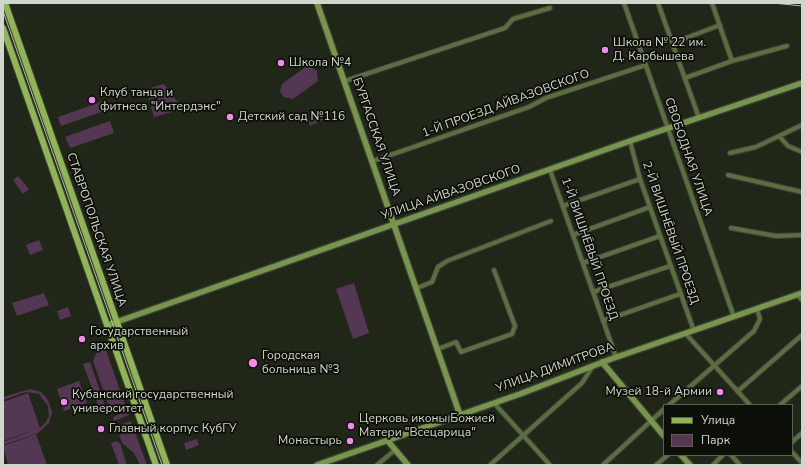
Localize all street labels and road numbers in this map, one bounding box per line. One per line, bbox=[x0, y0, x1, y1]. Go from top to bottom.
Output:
street label: 1-Й ПРОЕЗД АЙВАЗОВСКОГО bbox=[420, 67, 592, 141]
street label: БУРГАССКАЯ УЛИЦА bbox=[349, 76, 403, 198]
street label: СВОБОДНАЯ УЛИЦА bbox=[661, 96, 715, 218]
street label: СТАВРОПОЛЬСКАЯ УЛИЦА bbox=[63, 151, 129, 309]
street label: 2-Й ВИШНЁВЫЙ ПРОЕЗД bbox=[639, 160, 701, 306]
street label: УЛИЦА АЙВАЗОВСКОГО bbox=[379, 162, 523, 224]
street label: 1-Й ВИШНЁВЫЙ ПРОЕЗД bbox=[558, 176, 620, 322]
street label: УЛИЦА ДИМИТРОВА bbox=[494, 340, 616, 396]

